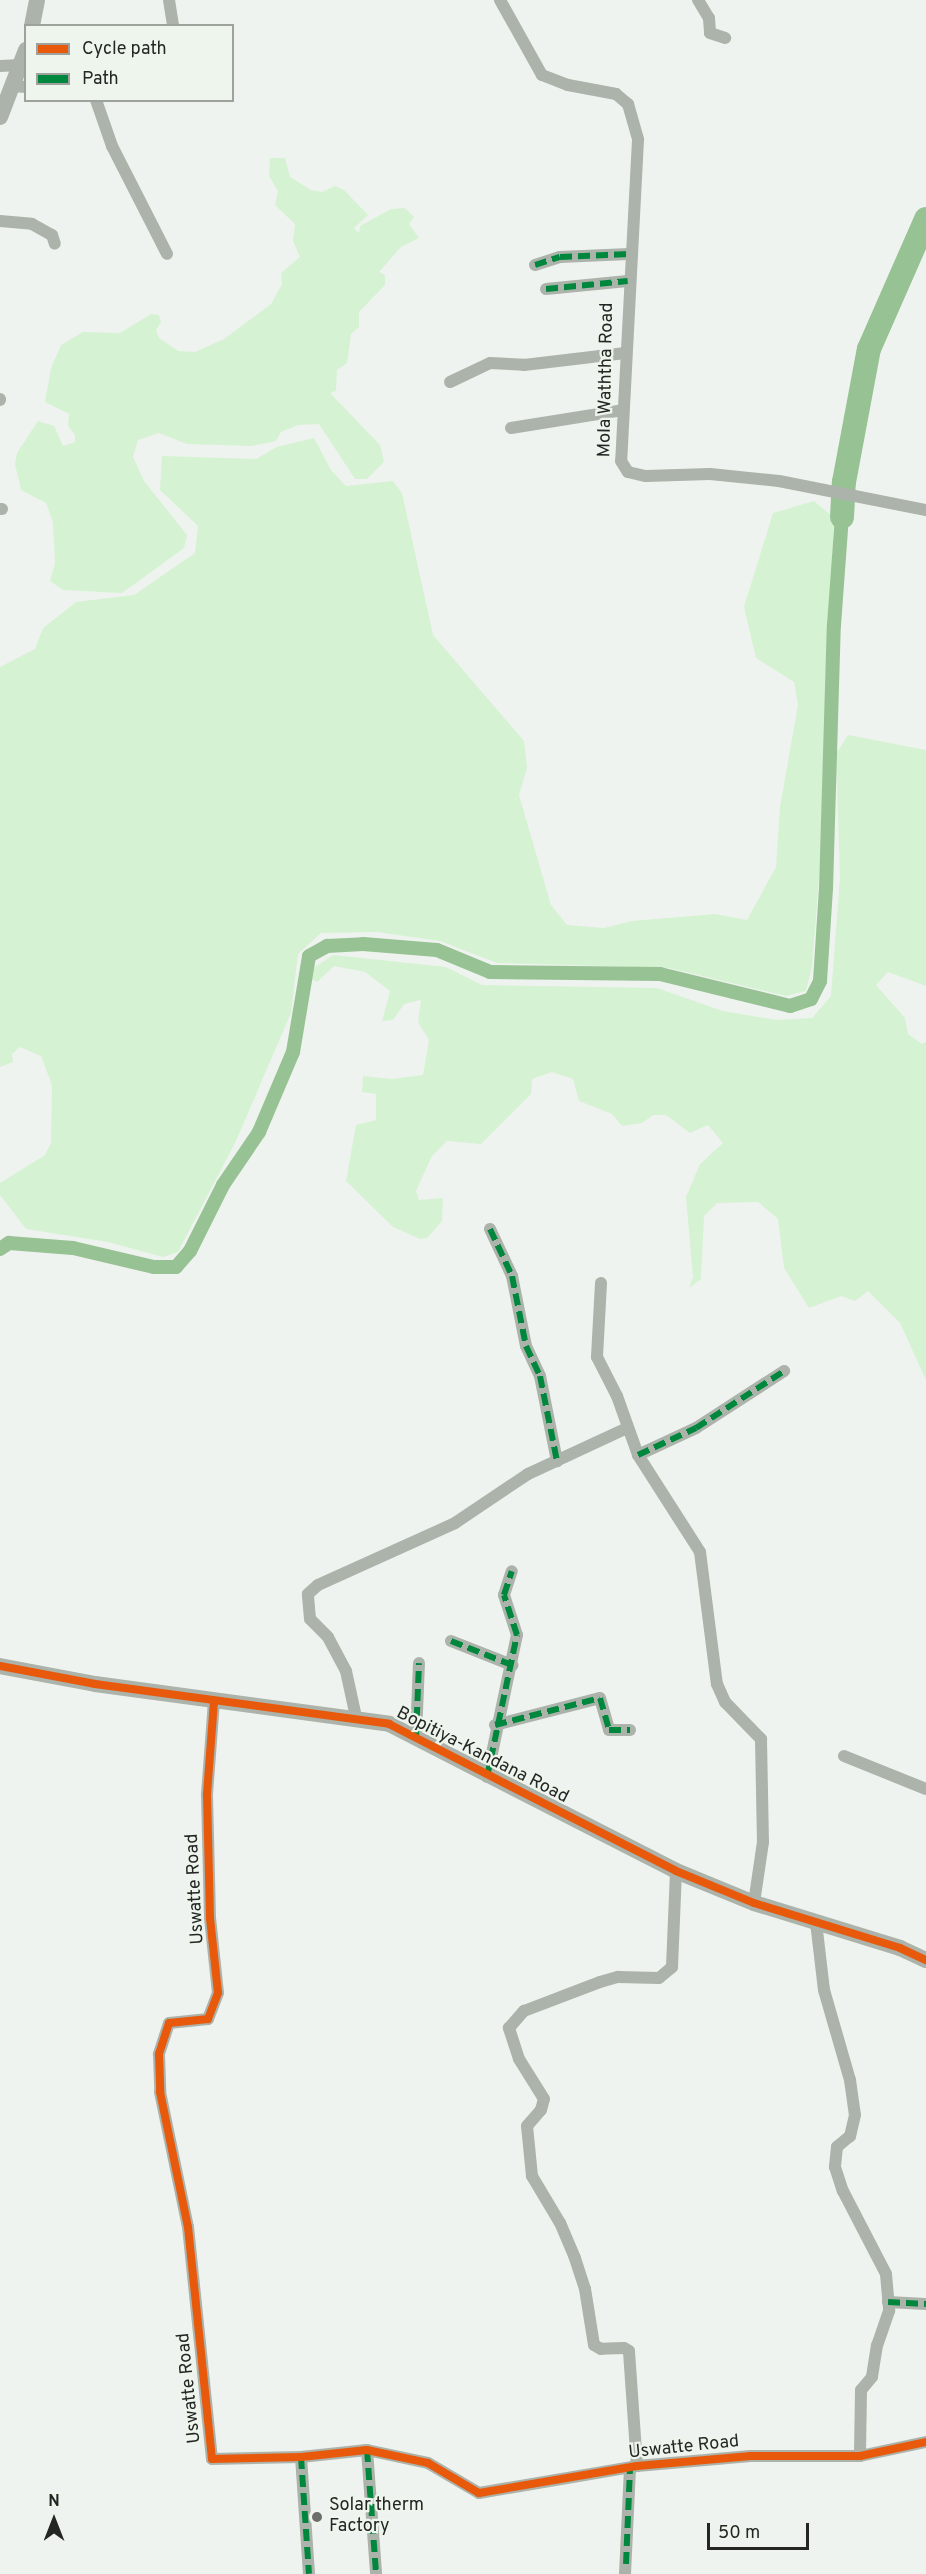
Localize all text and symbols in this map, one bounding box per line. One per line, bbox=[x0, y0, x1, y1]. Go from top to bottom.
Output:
legend bbox=[24, 24, 234, 102]
text: Cycle path bbox=[82, 38, 167, 61]
text: Path bbox=[82, 68, 119, 91]
street label: Mola Waththa Road bbox=[595, 302, 619, 458]
street label: Bopitiya-Kandana Road bbox=[392, 1703, 572, 1809]
street label: Uswatte Road bbox=[182, 1833, 210, 1945]
street label: Uswatte Road bbox=[173, 2332, 207, 2444]
street label: Uswatte Road bbox=[628, 2431, 740, 2465]
north arrow bbox=[24, 2490, 84, 2550]
text: N bbox=[48, 2492, 60, 2512]
place label: Solar therm Factory bbox=[329, 2496, 424, 2538]
marker: Solar therm Factory bbox=[310, 2510, 324, 2524]
scale bar bbox=[710, 2511, 812, 2549]
text: 50 m bbox=[718, 2522, 760, 2545]

